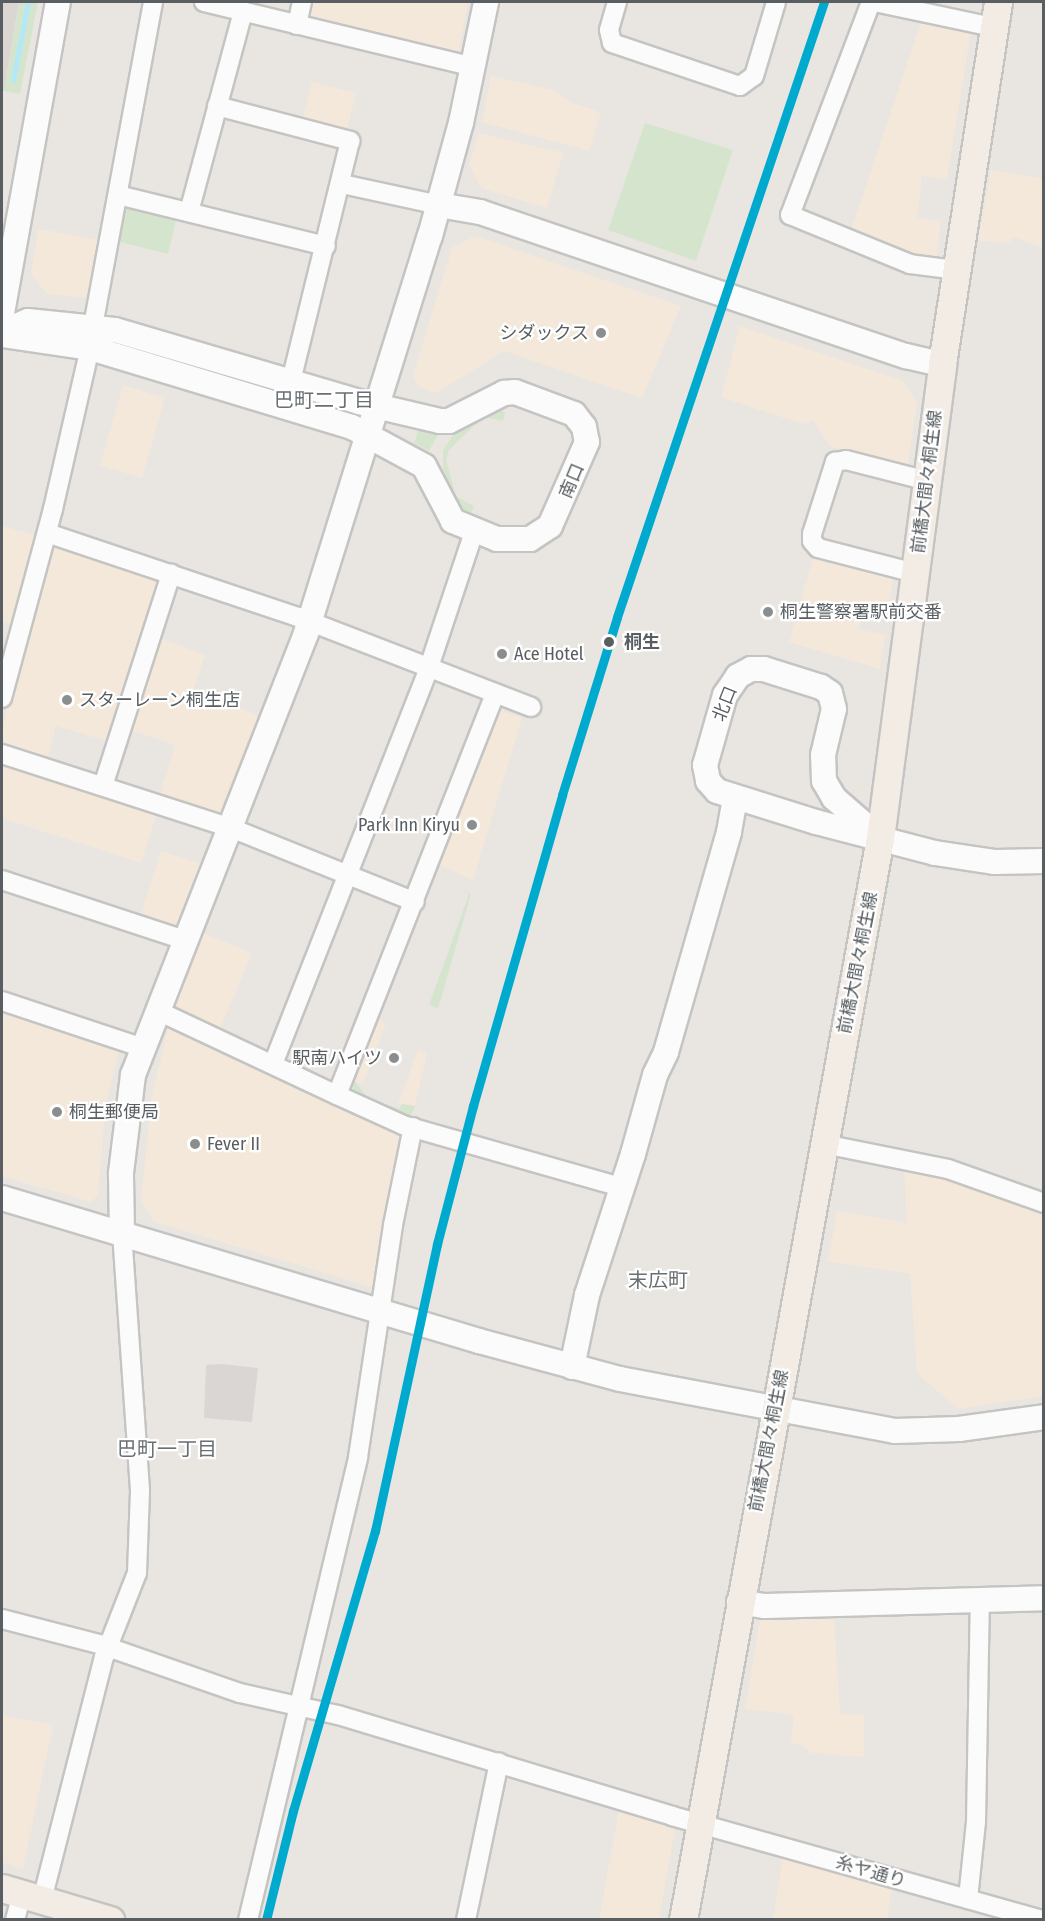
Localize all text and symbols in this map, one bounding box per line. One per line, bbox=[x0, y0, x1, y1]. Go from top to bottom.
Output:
place label: シダックス bbox=[499, 322, 589, 344]
marker: シダックス bbox=[594, 326, 608, 340]
district label: 巴町二丁目 bbox=[274, 388, 374, 412]
street label: 前橋大間々桐生線 bbox=[908, 409, 946, 555]
street label: 南口 bbox=[555, 460, 589, 502]
place label: 桐生警察署駅前交番 bbox=[780, 601, 942, 623]
marker: 桐生警察署駅前交番 bbox=[761, 605, 775, 619]
place label: 桐生 bbox=[624, 631, 660, 653]
marker: 桐生 bbox=[599, 632, 619, 652]
place label: Ace Hotel bbox=[514, 643, 584, 665]
marker: Ace Hotel bbox=[495, 647, 509, 661]
street label: 北口 bbox=[708, 683, 742, 725]
place label: スターレーン桐生店 bbox=[79, 689, 241, 711]
marker: スターレーン桐生店 bbox=[60, 693, 74, 707]
place label: Park Inn Kiryu bbox=[358, 814, 460, 836]
marker: Park Inn Kiryu bbox=[465, 818, 479, 832]
street label: 前橋大間々桐生線 bbox=[834, 890, 882, 1036]
place label: 駅南ハイツ bbox=[292, 1047, 382, 1069]
marker: 駅南ハイツ bbox=[387, 1051, 401, 1065]
place label: 桐生郵便局 bbox=[69, 1101, 159, 1123]
marker: 桐生郵便局 bbox=[50, 1105, 64, 1119]
place label: Fever II bbox=[207, 1133, 260, 1155]
marker: Fever II bbox=[188, 1137, 202, 1151]
district label: 末広町 bbox=[628, 1268, 688, 1292]
street label: 前橋大間々桐生線 bbox=[745, 1368, 793, 1514]
district label: 巴町一丁目 bbox=[117, 1437, 217, 1461]
street label: 糸ヤ通り bbox=[833, 1852, 909, 1892]

